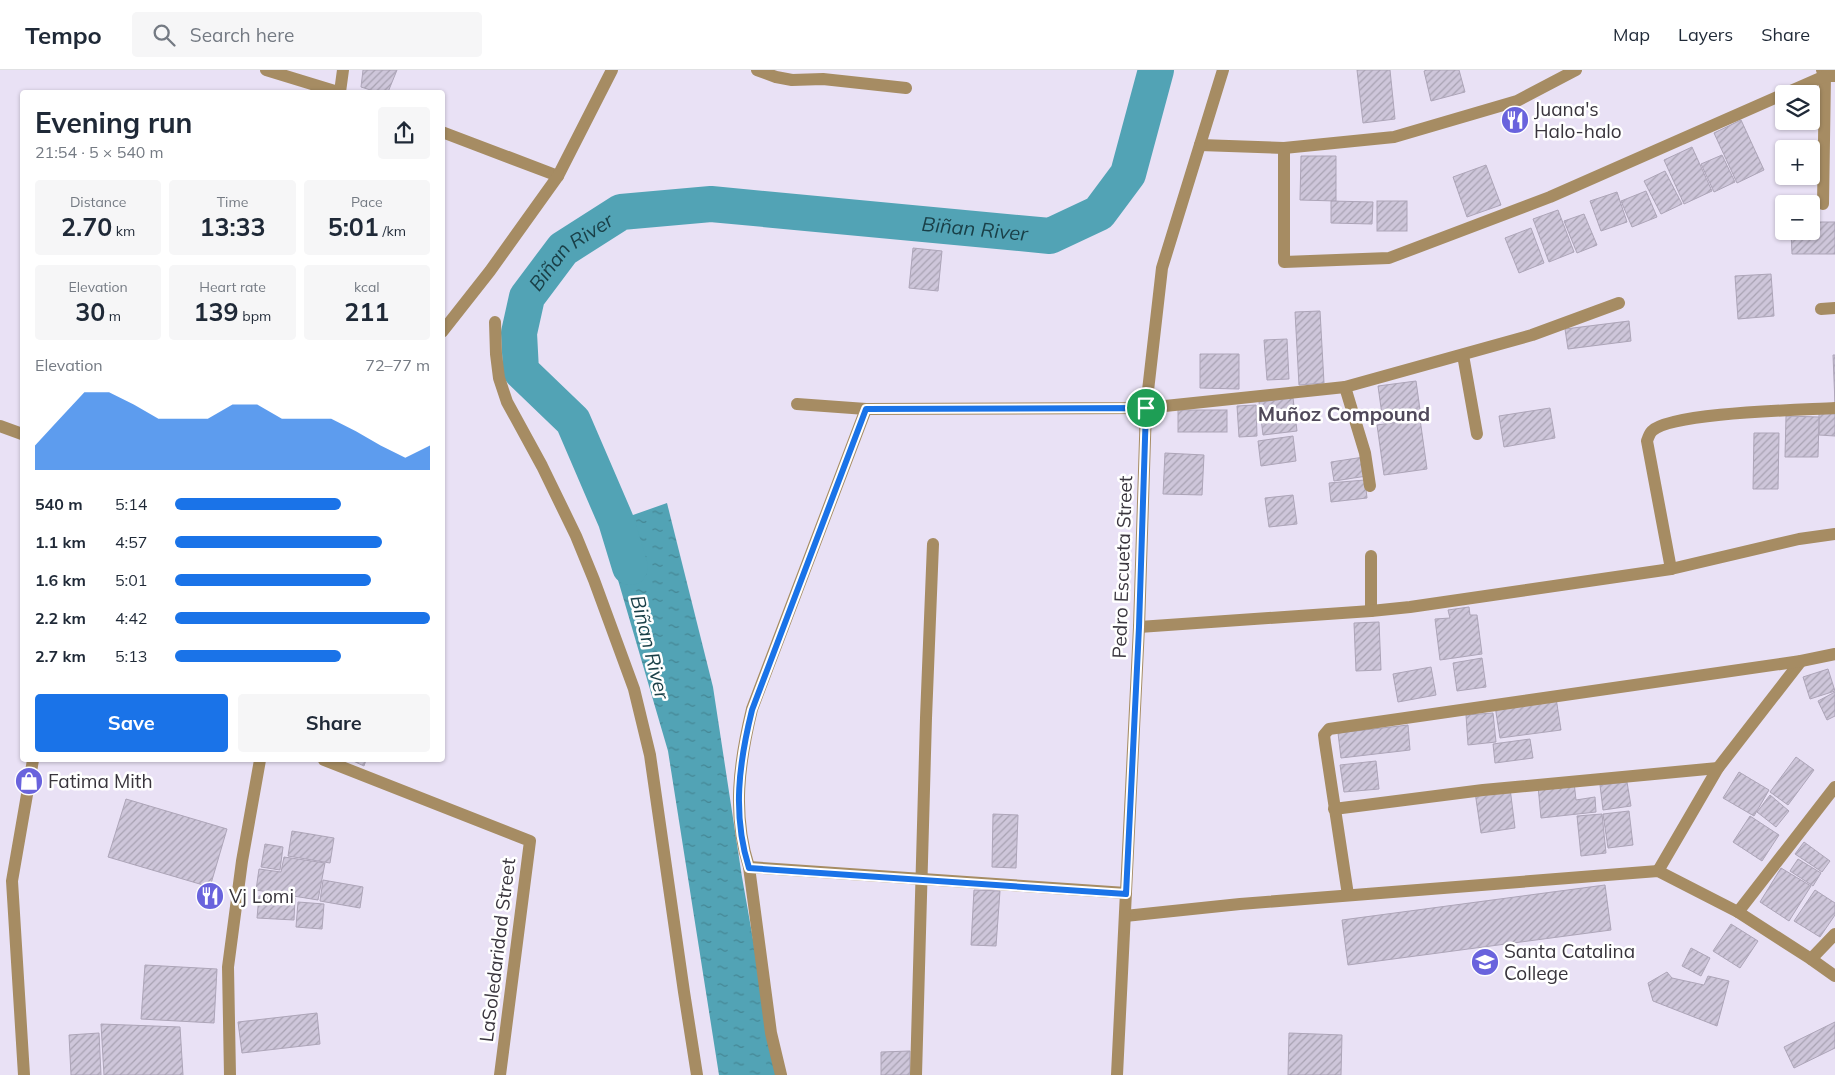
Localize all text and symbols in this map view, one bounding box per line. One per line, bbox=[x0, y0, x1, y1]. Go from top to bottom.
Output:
search box bbox=[132, 12, 482, 57]
text: Tempo bbox=[25, 20, 102, 50]
icon: search bbox=[150, 21, 178, 49]
text: Search here bbox=[190, 23, 294, 47]
text: Map bbox=[1613, 23, 1650, 46]
text: Layers bbox=[1678, 23, 1733, 46]
text: Share bbox=[1761, 23, 1810, 46]
map controls bbox=[1775, 85, 1820, 240]
button: layers bbox=[1775, 85, 1820, 130]
place label: Juana's Halo-halo bbox=[1534, 97, 1622, 143]
text: Evening run bbox=[35, 105, 192, 140]
restaurant icon: Juana's Halo-halo bbox=[1500, 105, 1530, 135]
button: share bbox=[378, 107, 430, 159]
button: + bbox=[1775, 140, 1820, 185]
text: 21:54 · 5 × 540 m bbox=[35, 142, 164, 162]
text: Distance bbox=[70, 193, 126, 211]
text: Time bbox=[217, 193, 248, 211]
text: Pace bbox=[351, 193, 383, 211]
button: − bbox=[1775, 195, 1820, 240]
water label: Biñan River bbox=[523, 207, 618, 296]
text: 2.70 bbox=[61, 211, 112, 242]
text: 13:33 bbox=[199, 211, 266, 242]
text: 5:01 bbox=[328, 211, 379, 242]
water label: Biñan River bbox=[921, 211, 1030, 246]
text: km bbox=[112, 222, 135, 240]
text: /km bbox=[379, 222, 406, 240]
text: Elevation bbox=[69, 278, 128, 296]
text: Heart rate bbox=[199, 278, 266, 296]
text: kcal bbox=[354, 278, 380, 296]
text: 30 bbox=[75, 296, 105, 327]
text: 139 bbox=[194, 296, 239, 327]
text: 211 bbox=[344, 296, 389, 327]
text: m bbox=[105, 307, 121, 325]
text: bpm bbox=[239, 307, 271, 325]
text: Elevation bbox=[35, 355, 103, 375]
text: 72–77 m bbox=[365, 355, 430, 375]
pin bbox=[1125, 387, 1167, 429]
icon: arrive bbox=[1132, 394, 1160, 422]
district label: Muñoz Compound bbox=[1258, 401, 1430, 426]
street label: Pedro Escueta Street bbox=[1107, 475, 1137, 659]
text: 540 m bbox=[35, 494, 83, 514]
text: 5:14 bbox=[115, 494, 147, 514]
text: 1.1 km bbox=[35, 532, 86, 552]
text: 4:57 bbox=[115, 532, 147, 552]
text: 1.6 km bbox=[35, 570, 86, 590]
text: 5:01 bbox=[115, 570, 147, 590]
water label: Biñan River bbox=[626, 592, 676, 702]
text: 2.2 km bbox=[35, 608, 86, 628]
text: 4:42 bbox=[115, 608, 147, 628]
text: 2.7 km bbox=[35, 646, 86, 666]
text: 5:13 bbox=[115, 646, 147, 666]
button: Save bbox=[35, 694, 228, 752]
button: Share bbox=[238, 694, 430, 752]
shop icon: Fatima Mith bbox=[14, 766, 44, 796]
place label: Fatima Mith bbox=[48, 769, 153, 793]
street label: LaSoledaridad Street bbox=[474, 856, 520, 1043]
restaurant icon: Vj Lomi bbox=[195, 881, 225, 911]
place label: Vj Lomi bbox=[229, 884, 294, 908]
place label: Santa Catalina College bbox=[1504, 939, 1635, 985]
school or university icon: Santa Catalina College bbox=[1470, 947, 1500, 977]

